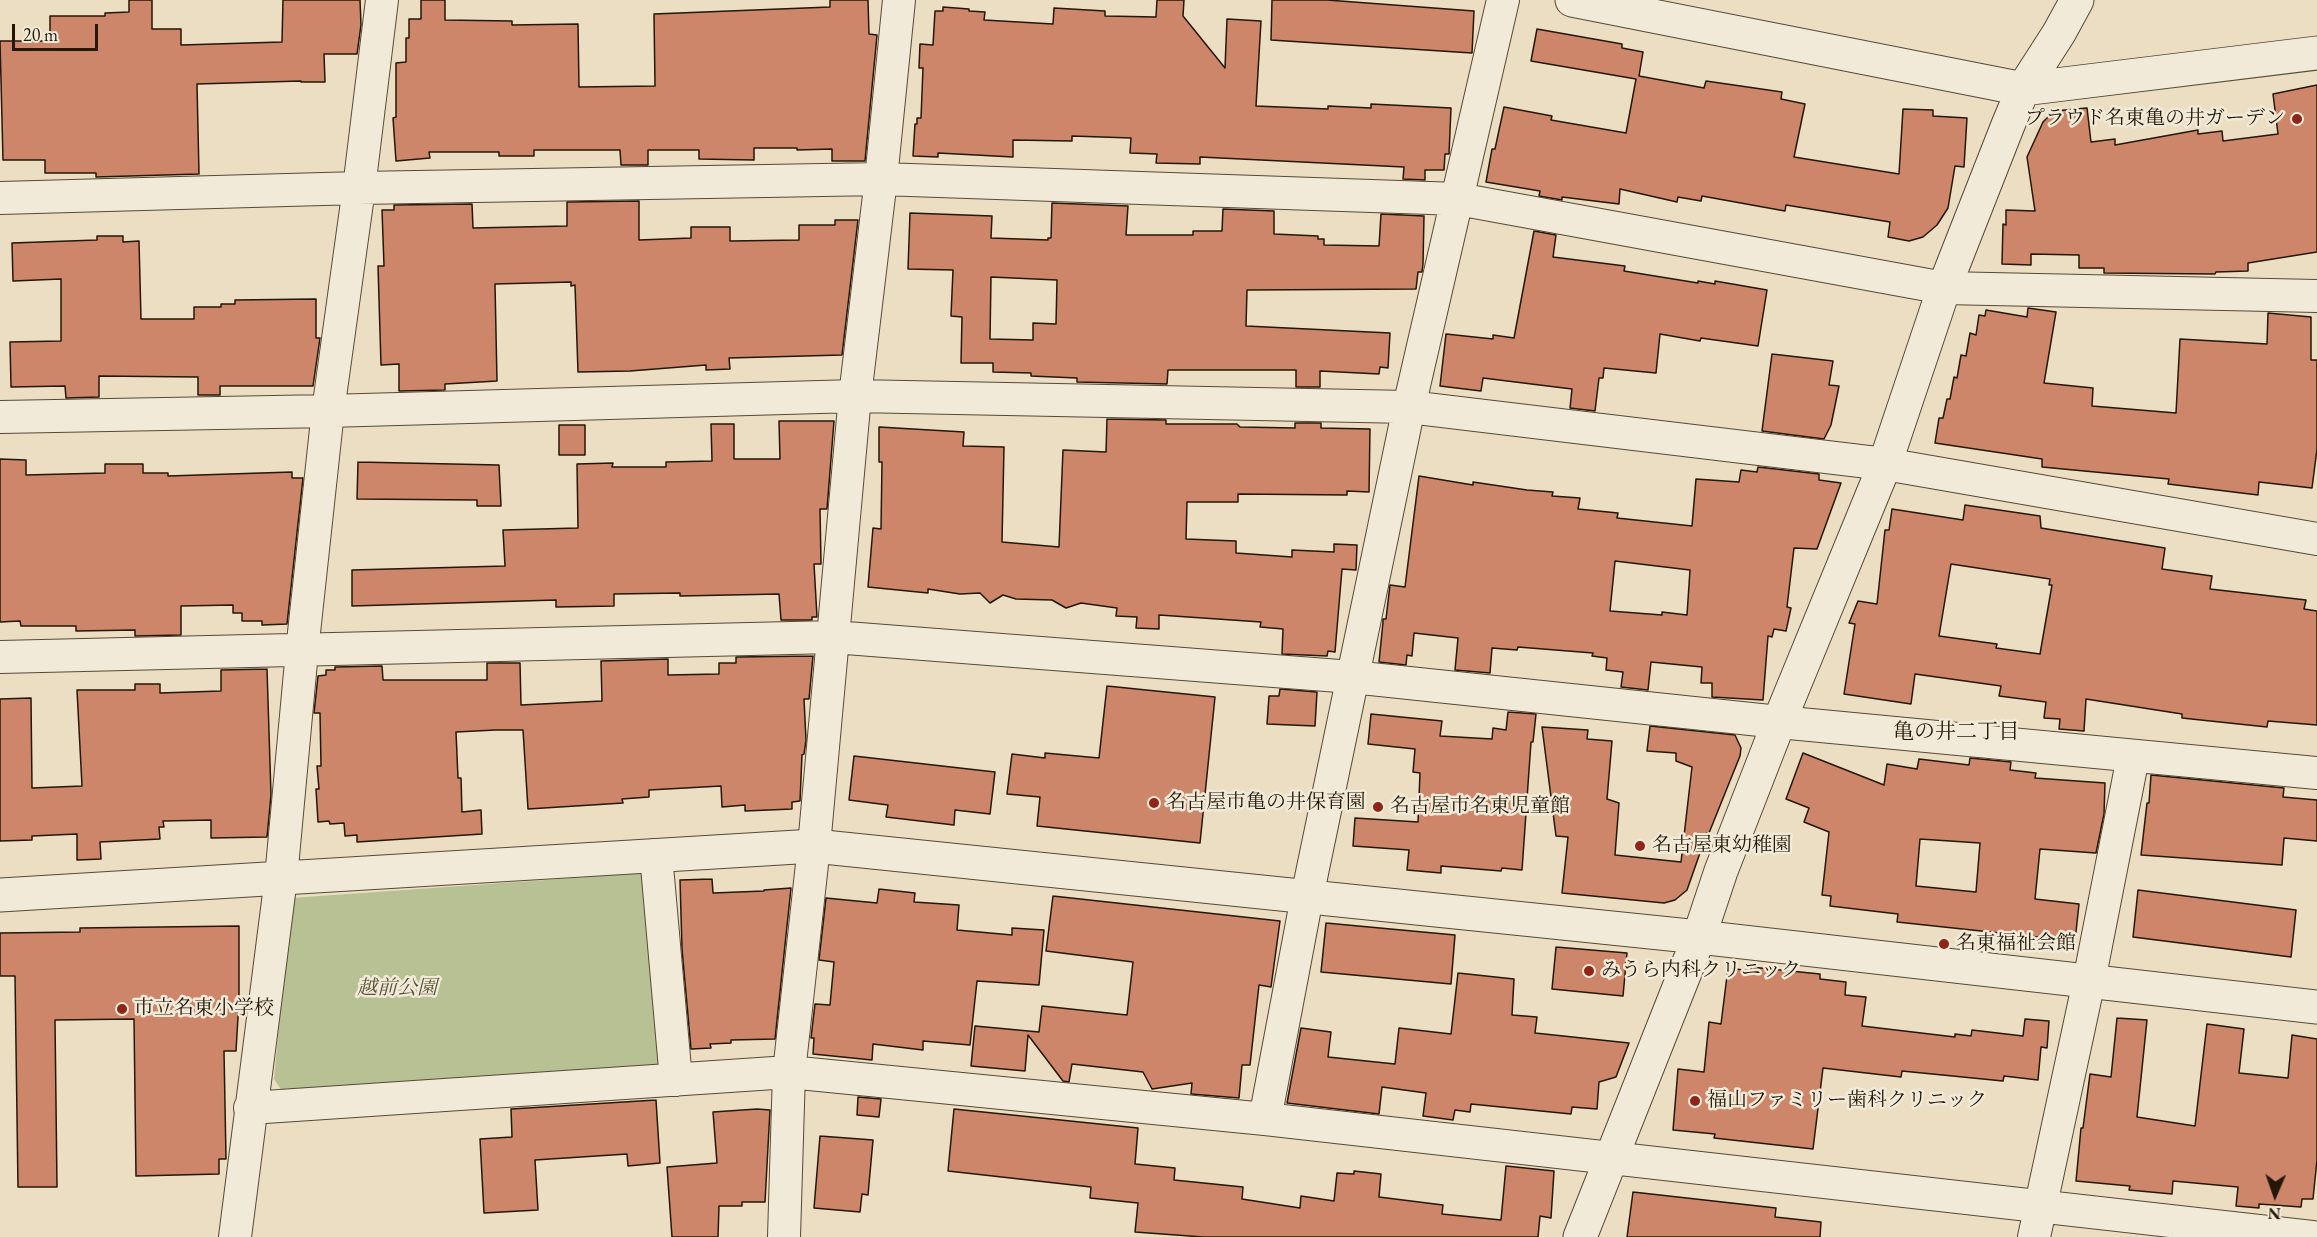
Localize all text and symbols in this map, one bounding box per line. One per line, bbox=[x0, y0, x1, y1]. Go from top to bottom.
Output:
scale bar bbox=[15, 12, 100, 50]
text: 20 m bbox=[23, 23, 58, 46]
place label: プラウド名東亀の井ガーデン bbox=[2025, 107, 2285, 131]
marker: プラウド名東亀の井ガーデン bbox=[2290, 112, 2304, 126]
district label: 亀の井二丁目 bbox=[1893, 719, 2019, 745]
place label: 名古屋市亀の井保育園 bbox=[1166, 791, 1366, 815]
place label: 名古屋市名東児童館 bbox=[1390, 795, 1570, 819]
marker: 名古屋市亀の井保育園 bbox=[1147, 796, 1161, 810]
marker: 名古屋市名東児童館 bbox=[1371, 800, 1385, 814]
place label: 名古屋東幼稚園 bbox=[1652, 834, 1792, 858]
marker: 名古屋東幼稚園 bbox=[1633, 839, 1647, 853]
place label: 名東福祉会館 bbox=[1956, 932, 2076, 956]
marker: 名東福祉会館 bbox=[1937, 937, 1951, 951]
place label: みうら内科クリニック bbox=[1601, 959, 1801, 983]
marker: みうら内科クリニック bbox=[1582, 964, 1596, 978]
park label: 越前公園 bbox=[357, 977, 437, 1001]
place label: 市立名東小学校 bbox=[134, 997, 274, 1021]
marker: 市立名東小学校 bbox=[115, 1002, 129, 1016]
place label: 福山ファミリー歯科クリニック bbox=[1707, 1089, 1987, 1113]
marker: 福山ファミリー歯科クリニック bbox=[1688, 1094, 1702, 1108]
north arrow bbox=[2245, 1165, 2305, 1225]
text: N bbox=[2268, 1203, 2281, 1224]

